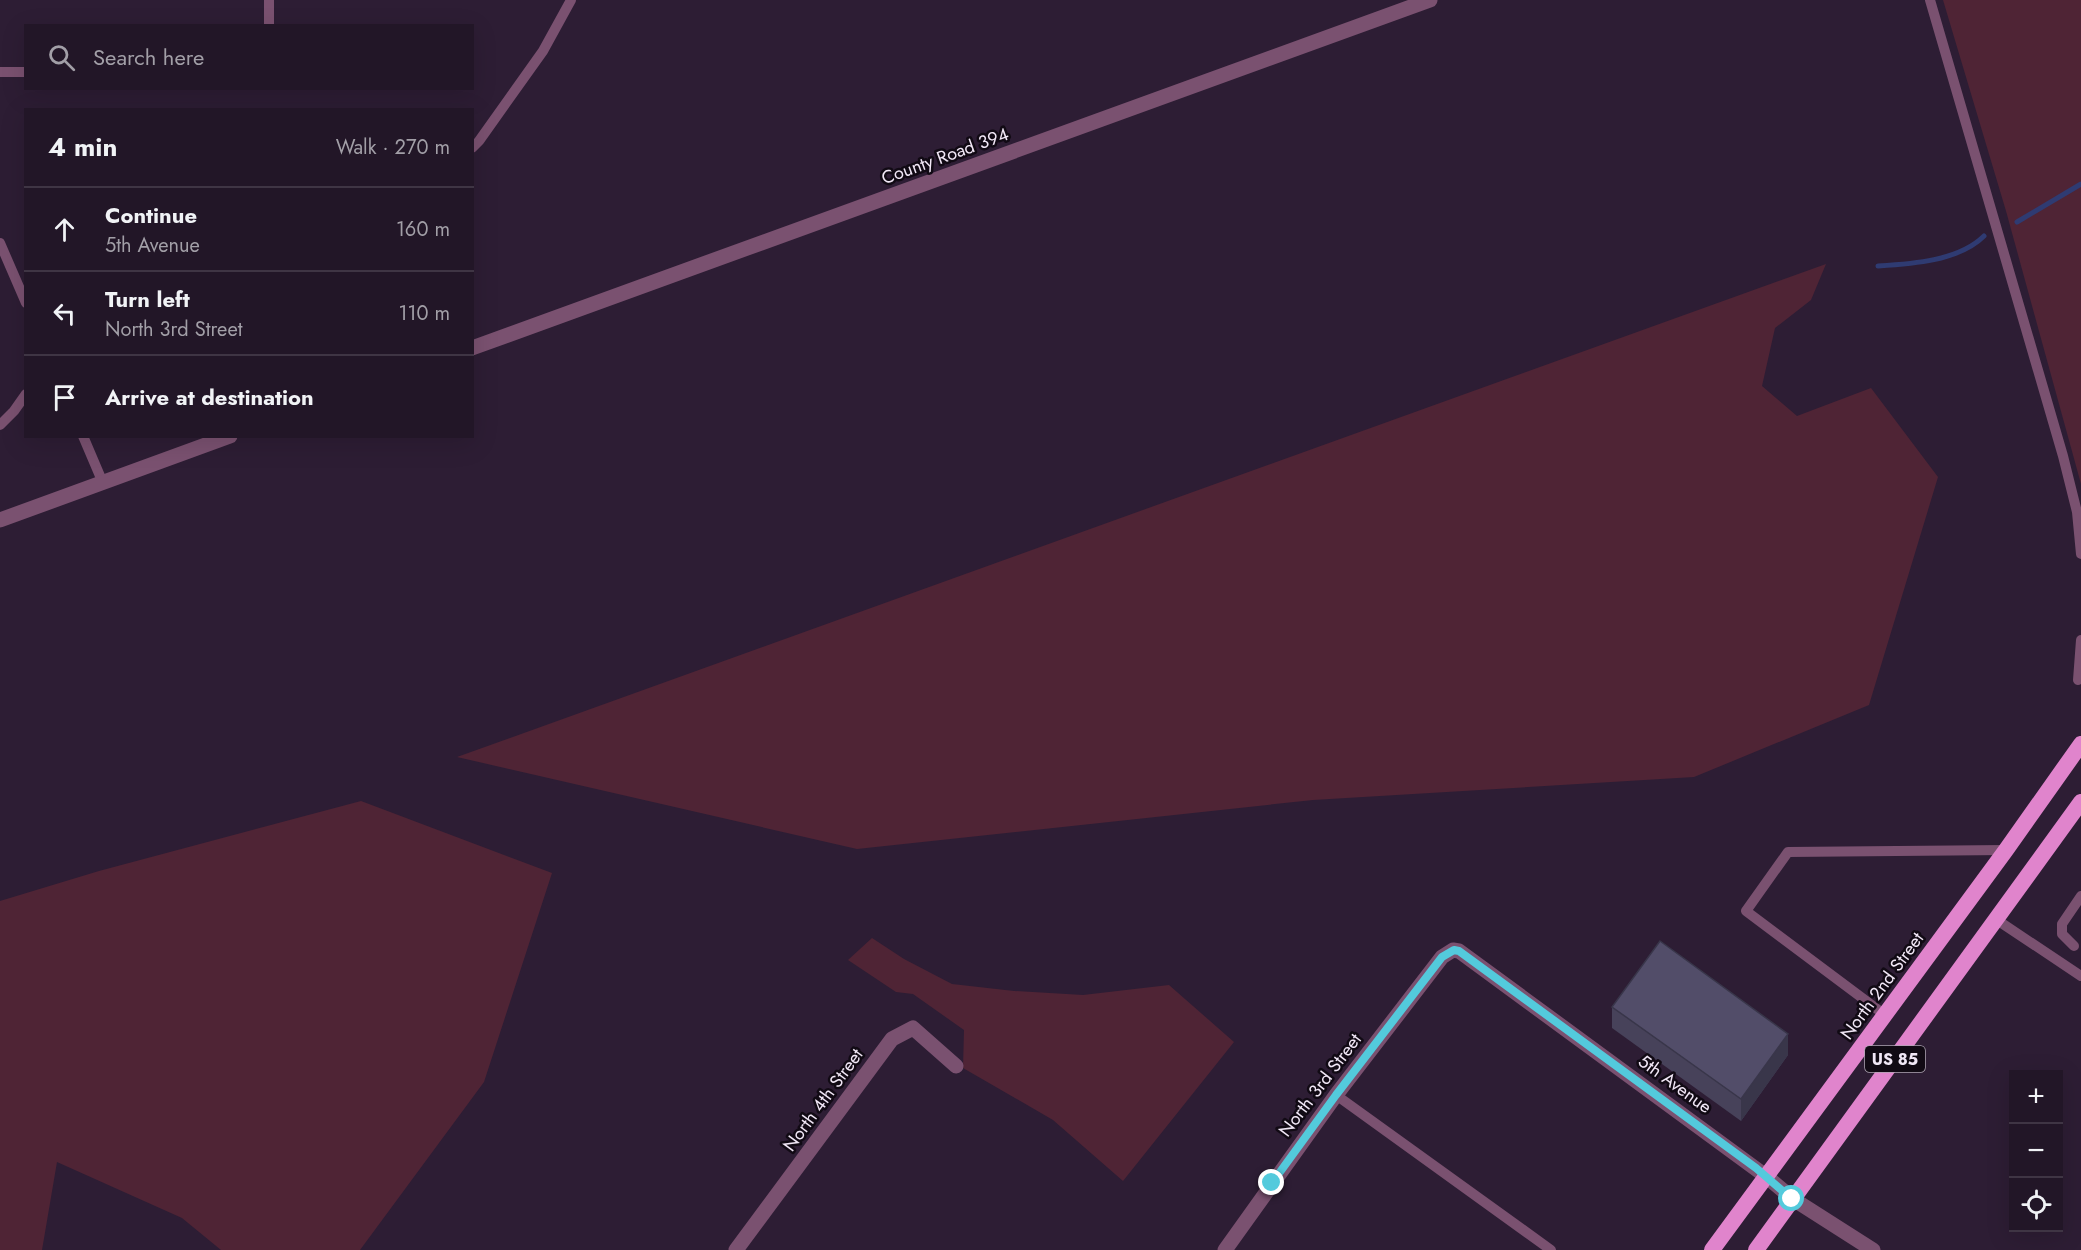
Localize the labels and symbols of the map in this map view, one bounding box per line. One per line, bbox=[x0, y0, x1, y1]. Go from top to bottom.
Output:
street label: County Road 394 bbox=[878, 121, 1012, 191]
street label: North 2nd Street bbox=[1834, 926, 1930, 1045]
street label: North 3rd Street bbox=[1272, 1027, 1368, 1142]
street label: North 4th Street bbox=[777, 1043, 870, 1157]
road number: US 85 bbox=[1865, 1046, 1925, 1072]
street label: 5th Avenue bbox=[1633, 1048, 1717, 1120]
route end bbox=[1258, 1169, 1284, 1195]
route start bbox=[1778, 1185, 1804, 1211]

